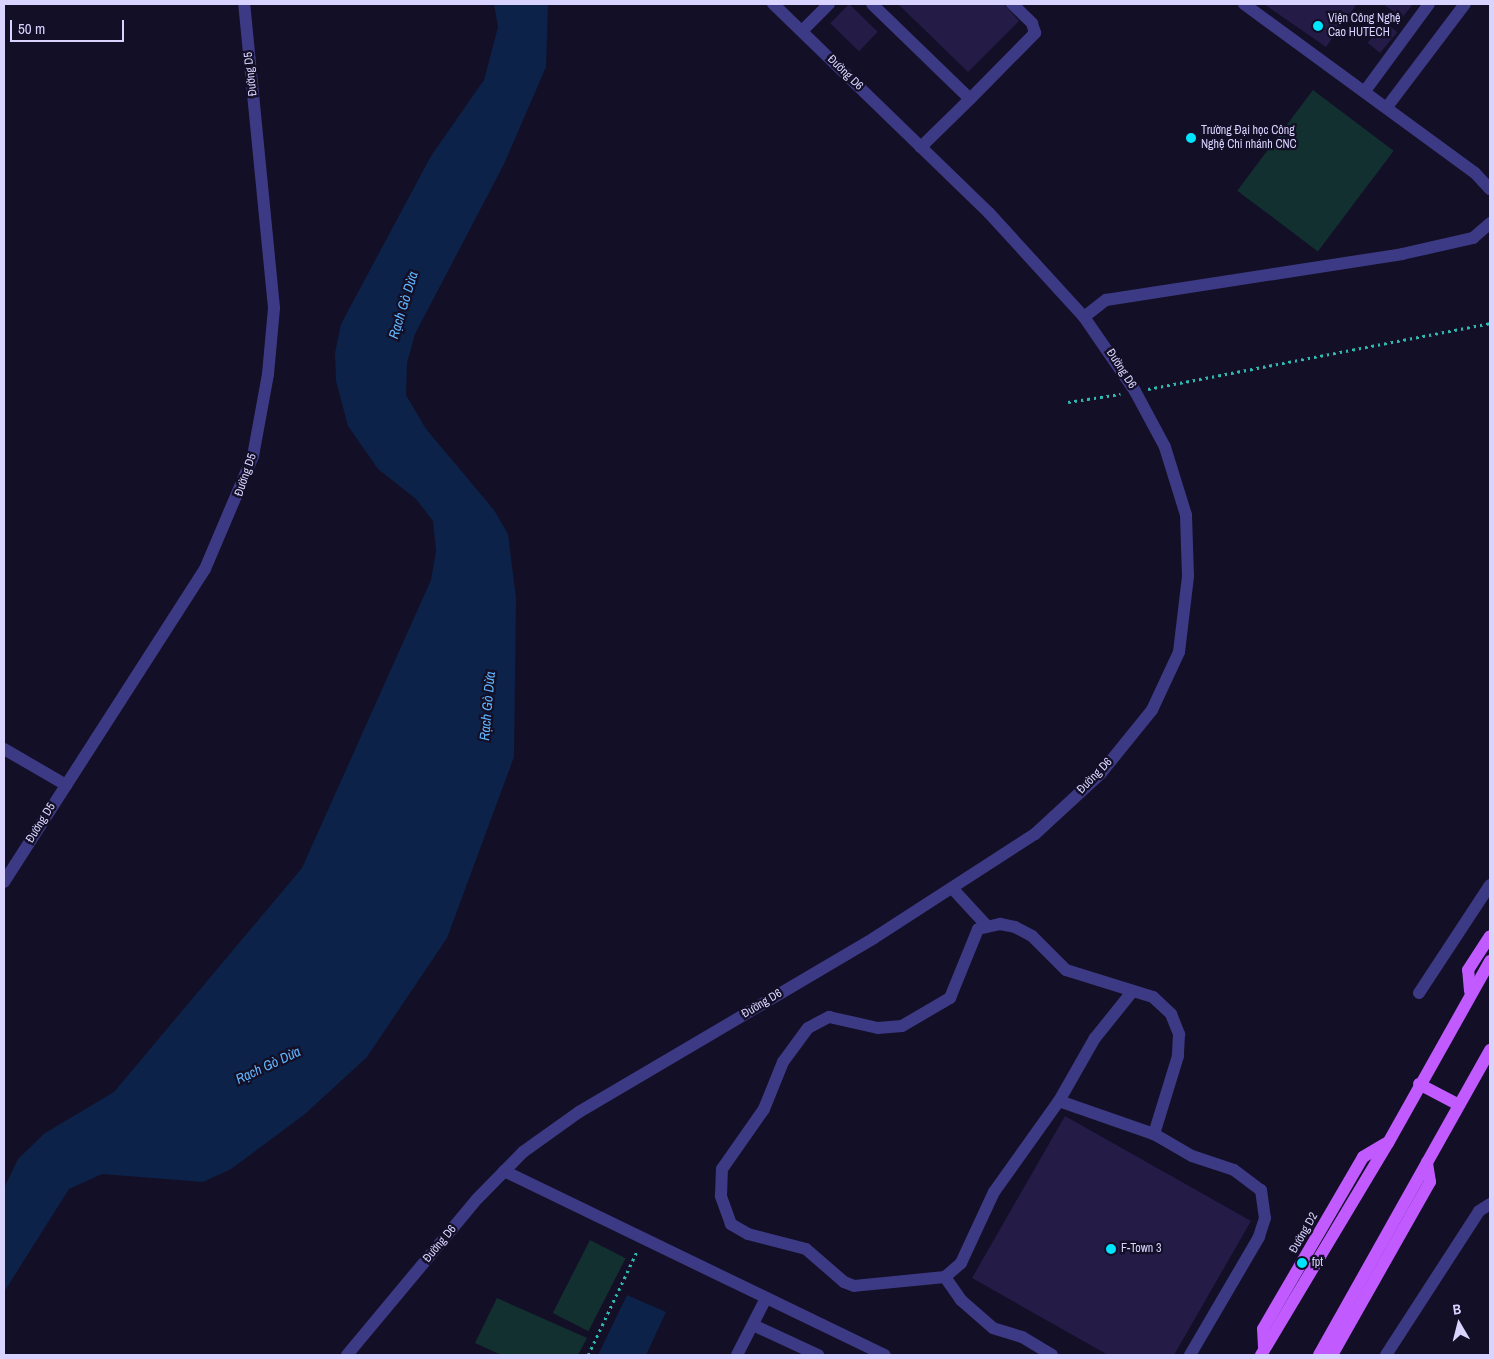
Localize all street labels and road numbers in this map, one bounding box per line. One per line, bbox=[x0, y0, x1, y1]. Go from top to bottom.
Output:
street label: Đường D5 bbox=[242, 51, 260, 97]
street label: Đường D6 bbox=[824, 52, 866, 94]
street label: Đường D6 bbox=[1103, 347, 1139, 391]
street label: Đường D5 bbox=[232, 452, 260, 498]
street label: Đường D6 bbox=[1074, 755, 1116, 797]
street label: Đường D5 bbox=[23, 800, 59, 846]
street label: Đường D6 bbox=[739, 986, 785, 1022]
street label: Đường D2 bbox=[1287, 1210, 1321, 1256]
street label: Đường D6 bbox=[420, 1222, 460, 1266]

